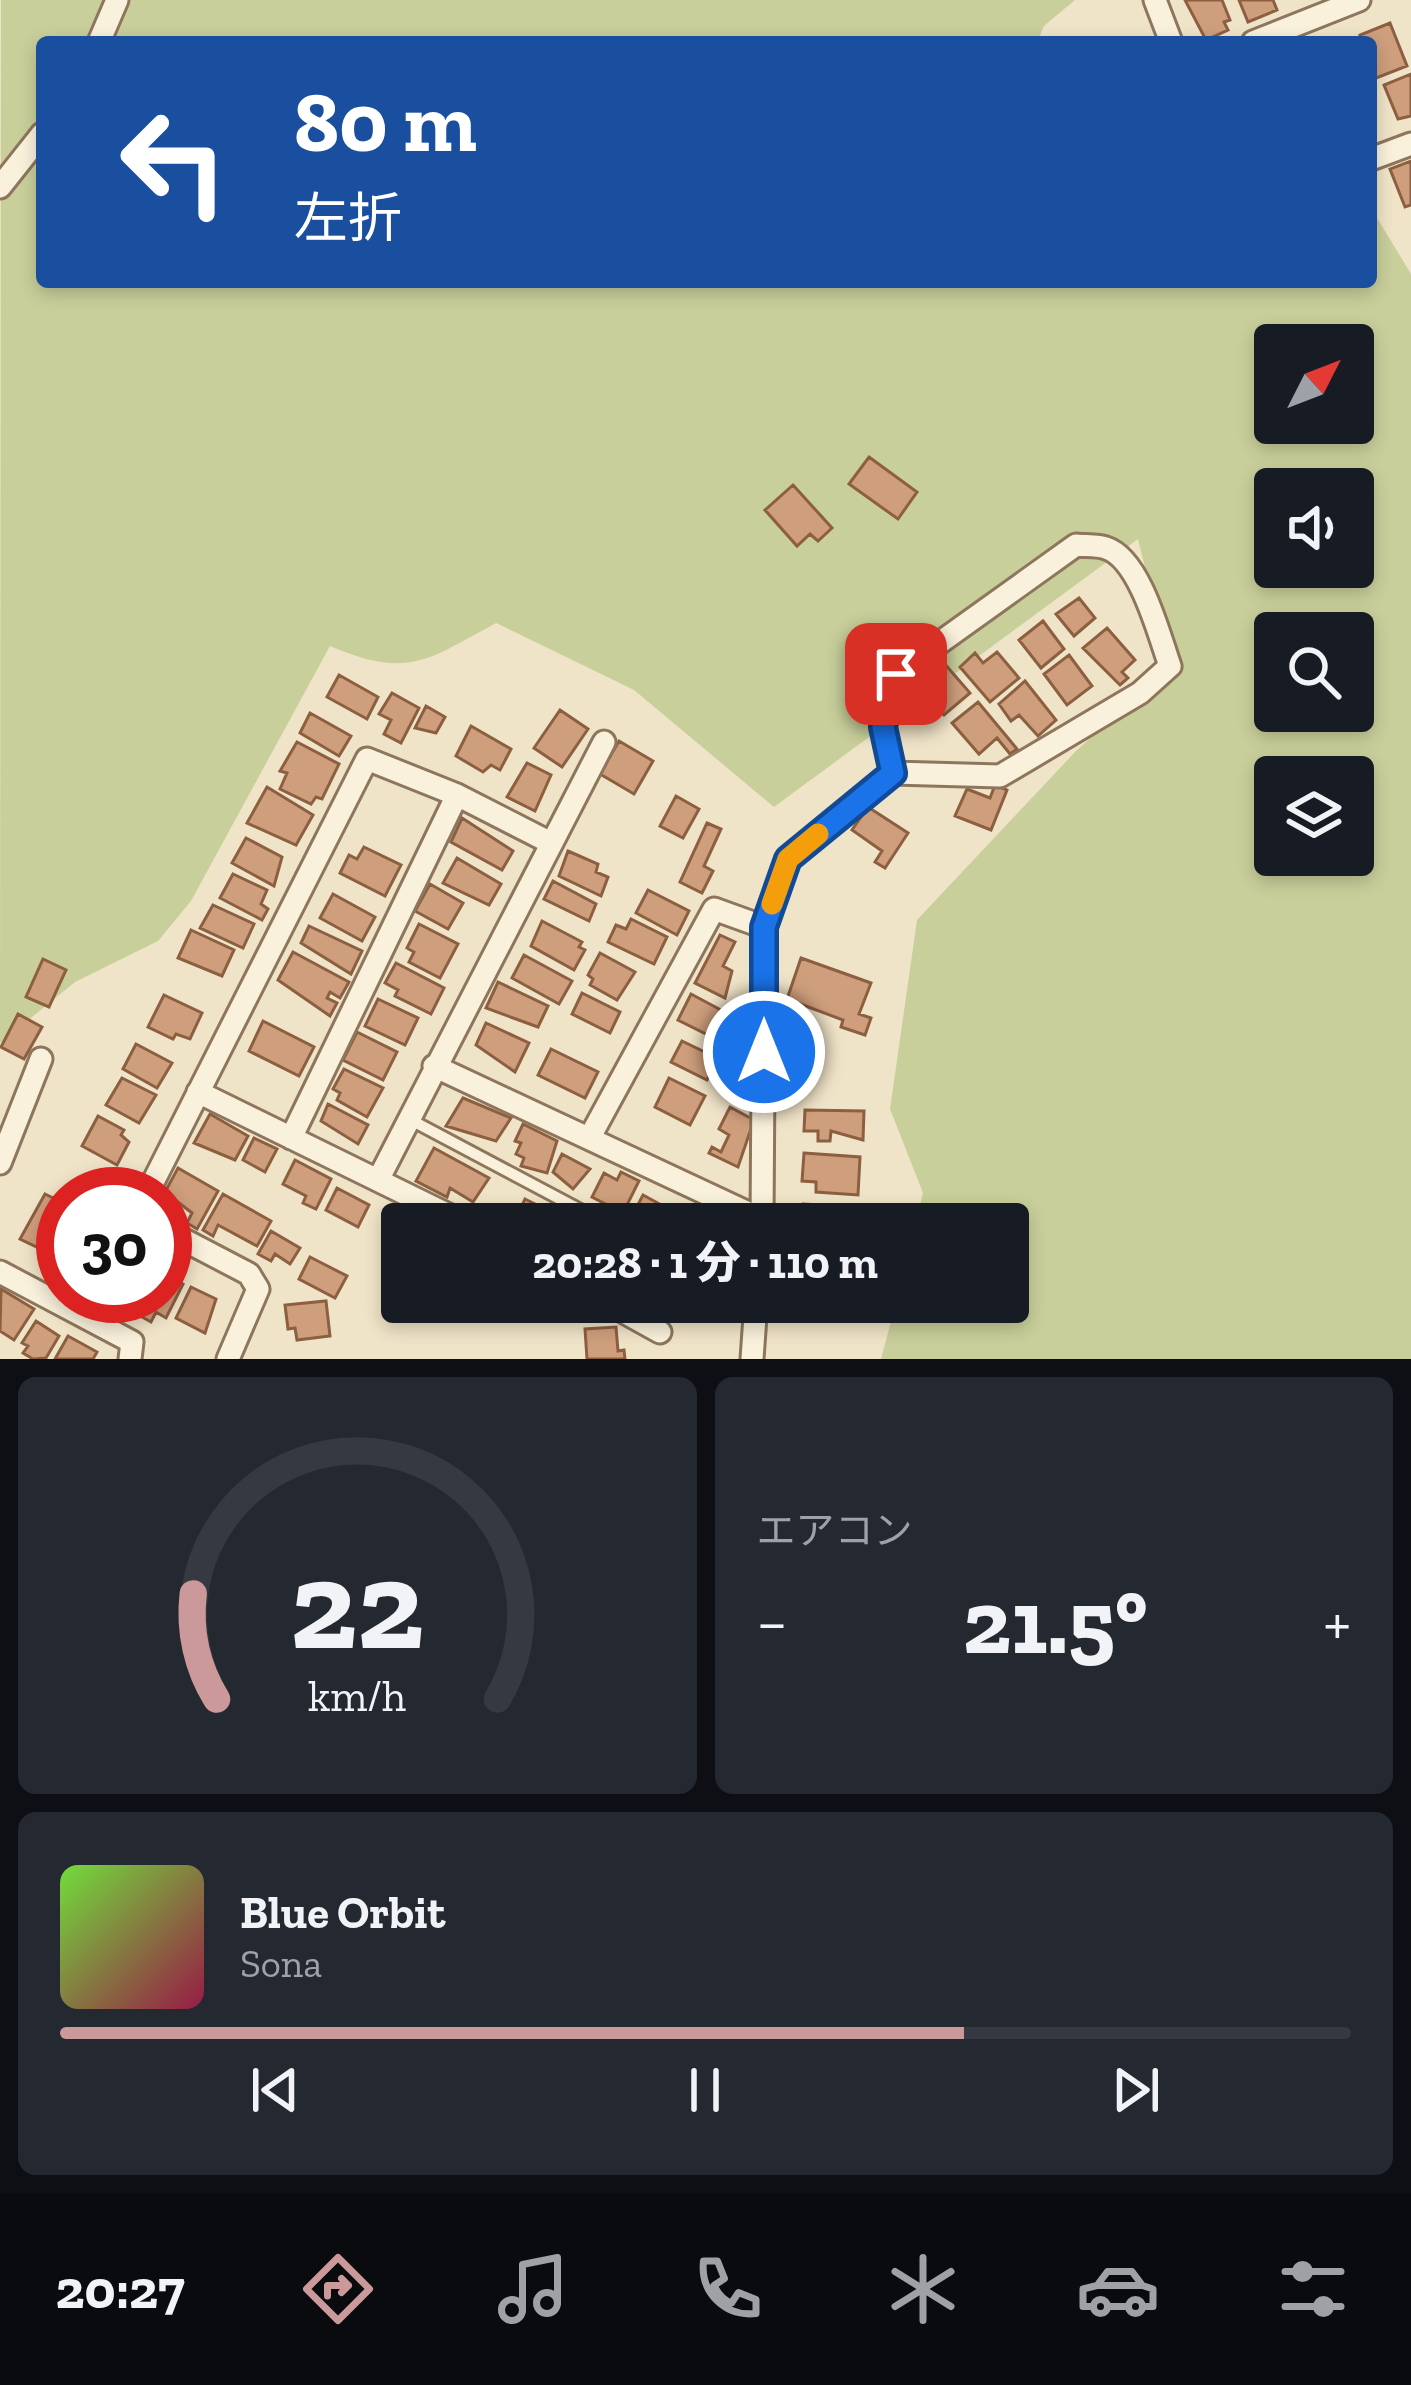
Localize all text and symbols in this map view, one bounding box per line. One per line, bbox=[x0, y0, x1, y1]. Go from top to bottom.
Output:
text: 80 m bbox=[294, 72, 477, 173]
icon: left bbox=[96, 84, 252, 240]
text: 左折 bbox=[294, 186, 402, 251]
north arrow bbox=[1254, 324, 1374, 444]
map controls bbox=[1254, 324, 1374, 876]
button: sound bbox=[1254, 468, 1374, 588]
button: search bbox=[1254, 612, 1374, 732]
pin bbox=[845, 623, 947, 725]
icon: arrive bbox=[863, 641, 929, 707]
button: layers bbox=[1254, 756, 1374, 876]
position arrow bbox=[701, 989, 827, 1115]
speed limit sign: 30 bbox=[36, 1167, 192, 1323]
text: 20:28 · 1 分 · 110 m bbox=[532, 1236, 878, 1290]
text: エアコン bbox=[757, 1507, 913, 1554]
text: 22 bbox=[290, 1530, 424, 1680]
text: 21.5° bbox=[963, 1568, 1148, 1676]
text: − bbox=[757, 1583, 787, 1662]
text: + bbox=[1323, 1583, 1351, 1662]
text: km/h bbox=[308, 1670, 406, 1721]
text: Blue Orbit bbox=[240, 1886, 445, 1940]
text: Sona bbox=[240, 1940, 322, 1987]
icon: previous bbox=[242, 2057, 308, 2123]
icon: pause bbox=[672, 2057, 738, 2123]
icon: next bbox=[1103, 2057, 1169, 2123]
icon: directions bbox=[296, 2247, 380, 2331]
icon: music bbox=[491, 2247, 575, 2331]
icon: phone bbox=[686, 2247, 770, 2331]
icon: climate bbox=[881, 2247, 965, 2331]
icon: car bbox=[1076, 2247, 1160, 2331]
icon: filters bbox=[1271, 2247, 1355, 2331]
text: 20:27 bbox=[56, 2257, 185, 2322]

